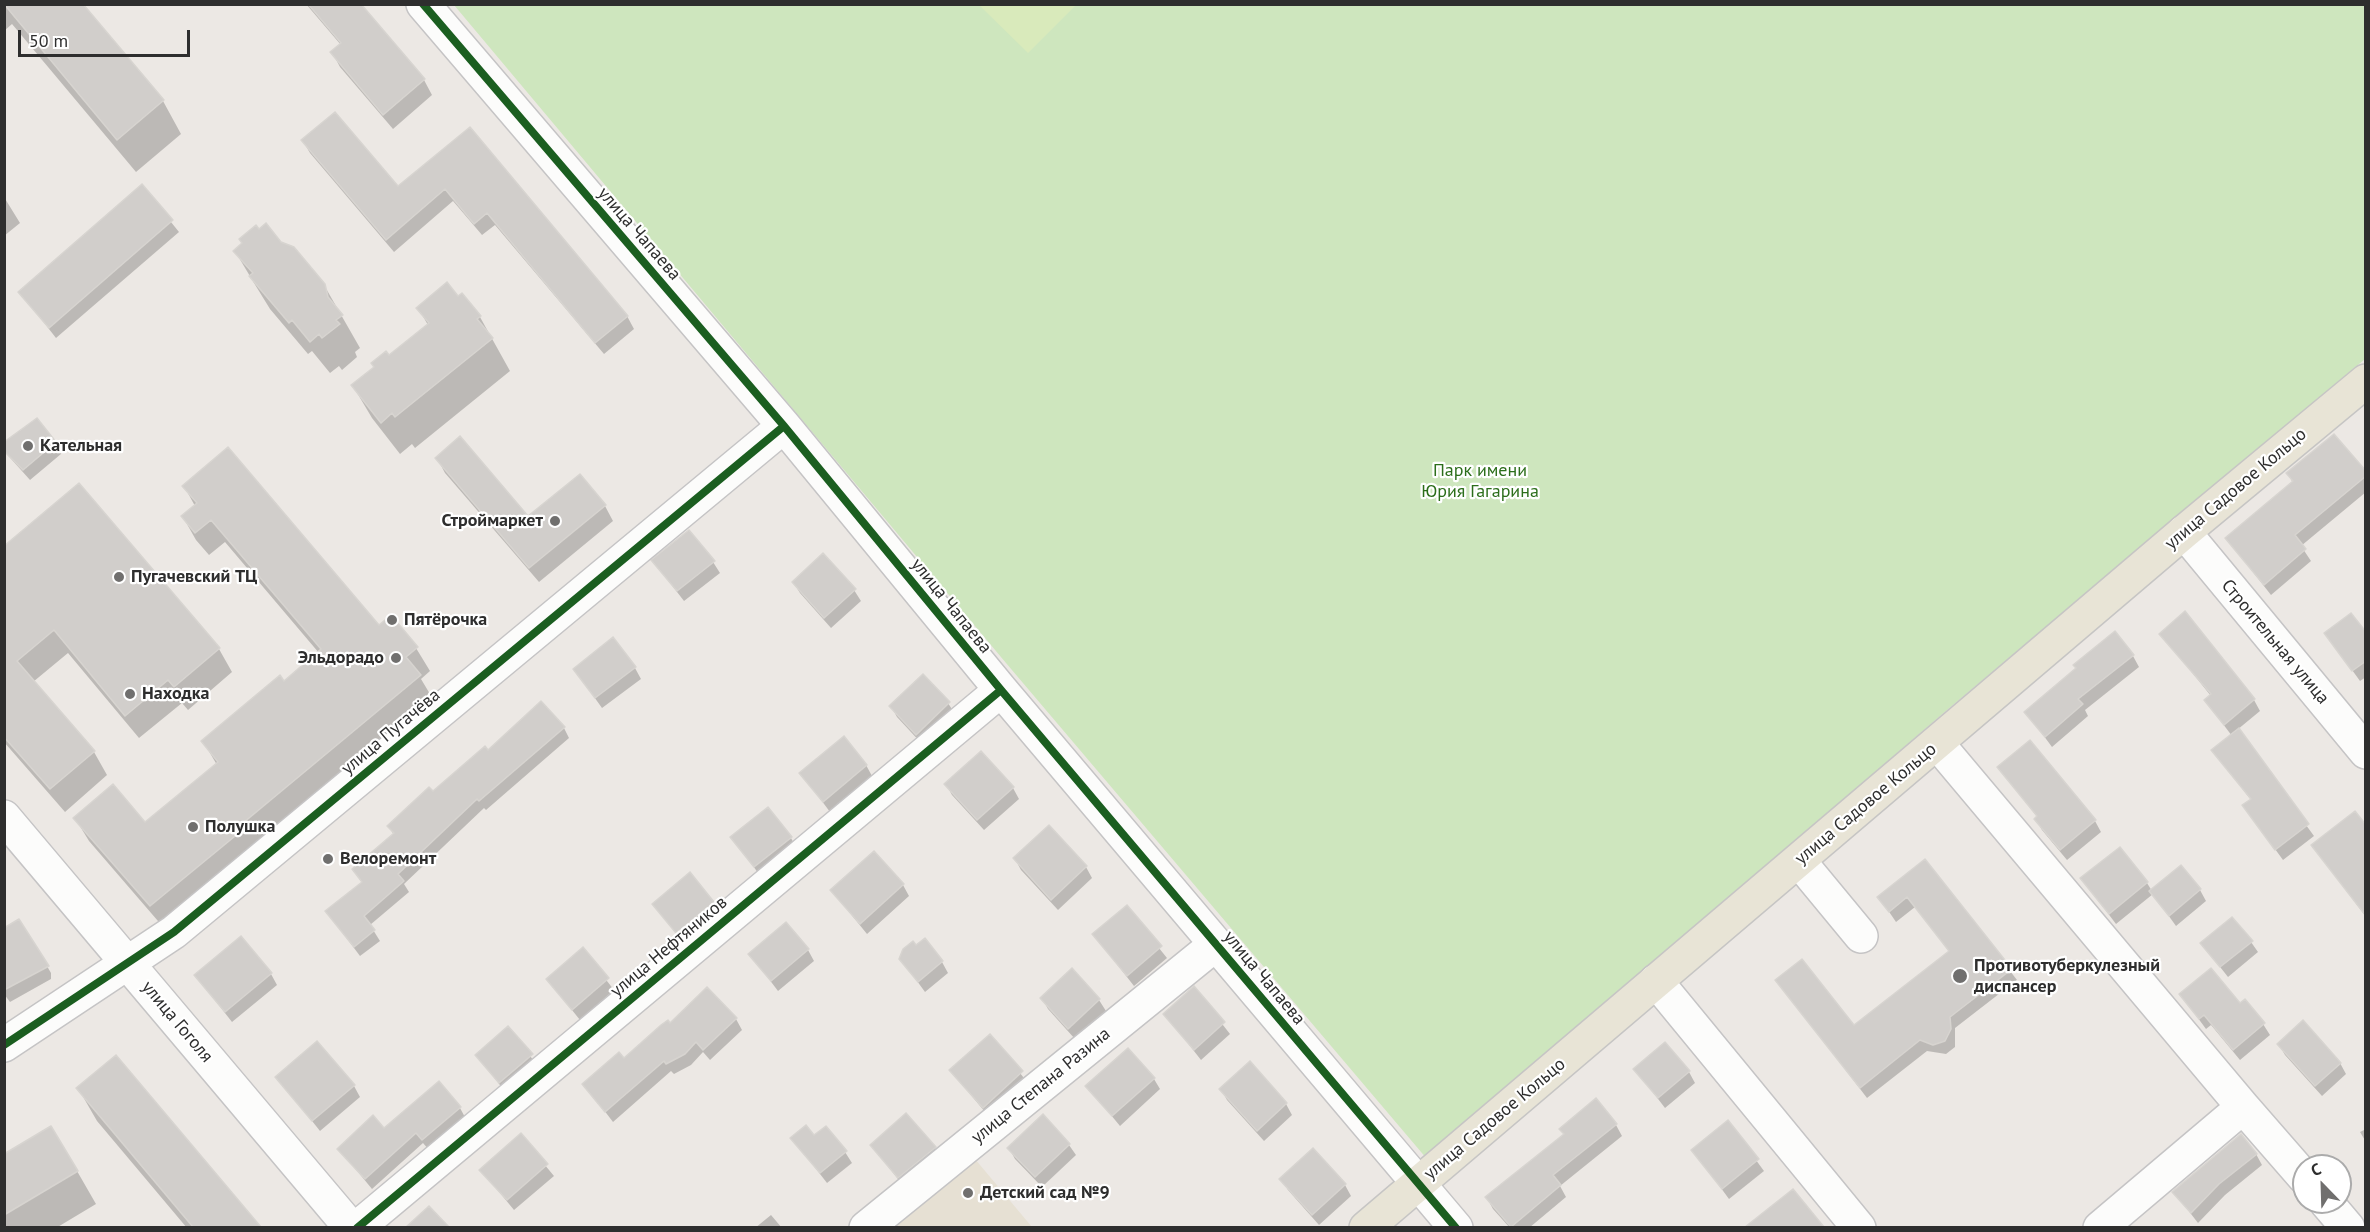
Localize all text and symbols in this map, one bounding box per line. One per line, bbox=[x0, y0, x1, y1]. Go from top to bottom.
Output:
scale bar bbox=[21, 18, 194, 56]
text: 50 m bbox=[29, 29, 68, 52]
street label: улица Чапаева bbox=[593, 183, 685, 285]
street label: улица Садовое Кольцо bbox=[2161, 424, 2311, 554]
place label: Кательная bbox=[40, 435, 122, 457]
marker: Кательная bbox=[21, 439, 35, 453]
park label: Парк имени Юрия Гагарина bbox=[1421, 460, 1539, 502]
place label: Строймаркет bbox=[442, 510, 543, 532]
marker: Строймаркет bbox=[548, 514, 562, 528]
street label: улица Чапаева bbox=[906, 554, 996, 658]
place label: Пугачевский ТЦ bbox=[131, 566, 257, 588]
marker: Пугачевский ТЦ bbox=[112, 570, 126, 584]
street label: Строительная улица bbox=[2216, 575, 2334, 709]
place label: Пятёрочка bbox=[404, 609, 487, 631]
marker: Пятёрочка bbox=[385, 613, 399, 627]
place label: Эльдорадо bbox=[298, 647, 384, 669]
marker: Эльдорадо bbox=[389, 651, 403, 665]
place label: Находка bbox=[142, 683, 210, 705]
street label: улица Пугачёва bbox=[337, 684, 445, 780]
marker: Находка bbox=[123, 687, 137, 701]
street label: улица Садовое Кольцо bbox=[1791, 739, 1941, 869]
place label: Полушка bbox=[205, 816, 275, 838]
marker: Полушка bbox=[186, 820, 200, 834]
place label: Велоремонт bbox=[340, 848, 436, 870]
marker: Велоремонт bbox=[321, 852, 335, 866]
street label: улица Нефтяников bbox=[606, 892, 732, 1002]
street label: улица Чапаева bbox=[1218, 927, 1310, 1029]
place label: Противотуберкулезный диспансер bbox=[1974, 955, 2160, 998]
marker: Противотуберкулезный диспансер bbox=[1951, 967, 1969, 985]
street label: улица Гоголя bbox=[137, 977, 217, 1067]
street label: улица Степана Разина bbox=[967, 1023, 1115, 1149]
street label: улица Садовое Кольцо bbox=[1420, 1054, 1570, 1184]
north arrow bbox=[2292, 1154, 2352, 1214]
text: С bbox=[2308, 1158, 2324, 1180]
place label: Детский сад №9 bbox=[980, 1182, 1110, 1204]
marker: Детский сад №9 bbox=[961, 1186, 975, 1200]

